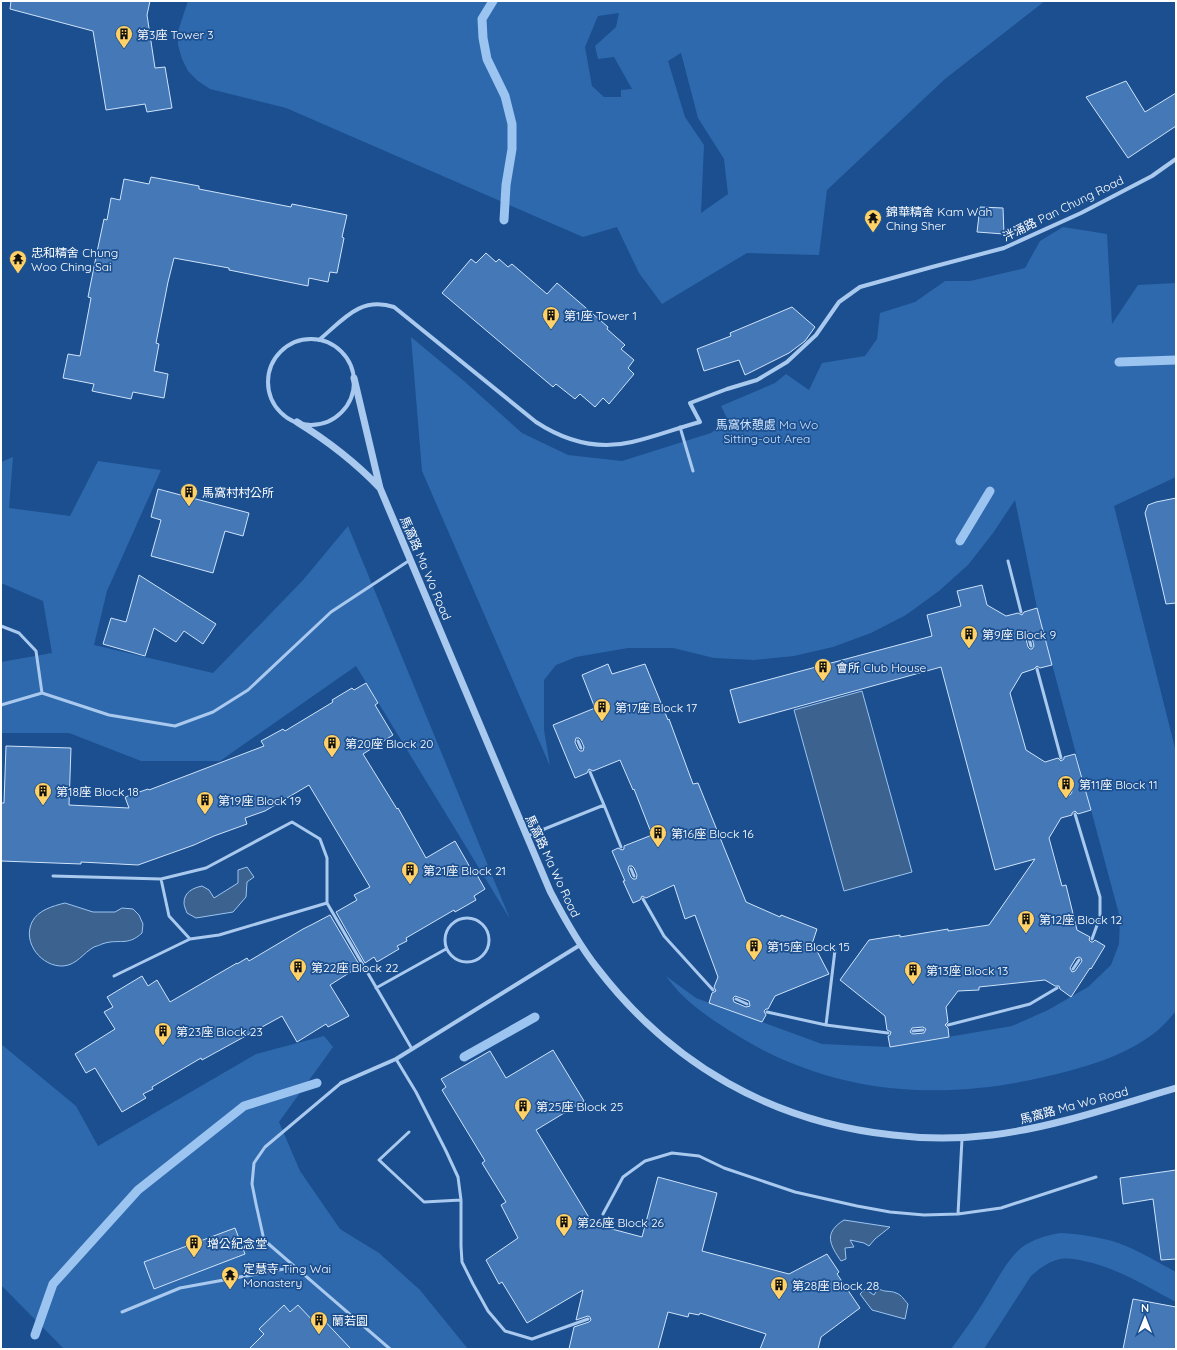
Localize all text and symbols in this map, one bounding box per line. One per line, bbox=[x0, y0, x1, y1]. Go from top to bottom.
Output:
building icon: 第3座 Tower 3 bbox=[114, 24, 134, 49]
place label: 第3座 Tower 3 bbox=[137, 27, 214, 42]
street label: 泮涌路 Pan Chung Road bbox=[1000, 172, 1126, 244]
place label: 錦華精舍 Kam Wah Ching Sher bbox=[886, 204, 992, 233]
temple icon: 錦華精舍 Kam Wah Ching Sher bbox=[863, 208, 883, 233]
place label: 忠和精舍 Chung Woo Ching Sai bbox=[31, 245, 118, 274]
temple icon: 忠和精舍 Chung Woo Ching Sai bbox=[8, 249, 28, 274]
building icon: 第1座 Tower 1 bbox=[541, 305, 561, 330]
place label: 第1座 Tower 1 bbox=[564, 308, 637, 323]
park label: 馬窩休憩處 Ma Wo Sitting-out Area bbox=[716, 417, 818, 446]
building icon: 馬窩村村公所 bbox=[179, 482, 199, 507]
place label: 馬窩村村公所 bbox=[202, 485, 274, 500]
street label: 馬窩路 Ma Wo Road bbox=[397, 514, 455, 622]
building icon: 第9座 Block 9 bbox=[959, 624, 979, 649]
place label: 第9座 Block 9 bbox=[982, 627, 1057, 642]
building icon: 會所 Club House bbox=[813, 657, 833, 682]
place label: 會所 Club House bbox=[836, 660, 927, 675]
building icon: 第17座 Block 17 bbox=[592, 697, 612, 722]
place label: 第17座 Block 17 bbox=[615, 700, 697, 715]
building icon: 第20座 Block 20 bbox=[322, 733, 342, 758]
place label: 第20座 Block 20 bbox=[345, 736, 433, 751]
building icon: 第11座 Block 11 bbox=[1056, 774, 1076, 799]
place label: 第11座 Block 11 bbox=[1079, 777, 1158, 792]
building icon: 第18座 Block 18 bbox=[33, 781, 53, 806]
place label: 第18座 Block 18 bbox=[56, 784, 139, 799]
building icon: 第19座 Block 19 bbox=[195, 790, 215, 815]
place label: 第19座 Block 19 bbox=[218, 793, 301, 808]
street label: 馬窩路 Ma Wo Road bbox=[523, 812, 583, 920]
building icon: 第16座 Block 16 bbox=[648, 823, 668, 848]
place label: 第16座 Block 16 bbox=[671, 826, 754, 841]
building icon: 第21座 Block 21 bbox=[400, 860, 420, 885]
place label: 第21座 Block 21 bbox=[423, 863, 506, 878]
building icon: 第12座 Block 12 bbox=[1016, 909, 1036, 934]
place label: 第12座 Block 12 bbox=[1039, 912, 1122, 927]
building icon: 第15座 Block 15 bbox=[744, 936, 764, 961]
place label: 第15座 Block 15 bbox=[767, 939, 850, 954]
building icon: 第22座 Block 22 bbox=[288, 957, 308, 982]
place label: 第22座 Block 22 bbox=[311, 960, 399, 975]
building icon: 第13座 Block 13 bbox=[903, 960, 923, 985]
place label: 第13座 Block 13 bbox=[926, 963, 1008, 978]
building icon: 第23座 Block 23 bbox=[153, 1021, 173, 1046]
place label: 第23座 Block 23 bbox=[176, 1024, 263, 1039]
street label: 馬窩路 Ma Wo Road bbox=[1018, 1083, 1130, 1127]
building icon: 第25座 Block 25 bbox=[513, 1096, 533, 1121]
place label: 第25座 Block 25 bbox=[536, 1099, 623, 1114]
building icon: 第26座 Block 26 bbox=[554, 1212, 574, 1237]
place label: 第26座 Block 26 bbox=[577, 1215, 665, 1230]
building icon: 增公紀念堂 bbox=[184, 1233, 204, 1258]
place label: 增公紀念堂 bbox=[207, 1236, 267, 1251]
place label: 定慧寺 Ting Wai Monastery bbox=[243, 1261, 331, 1290]
temple icon: 定慧寺 Ting Wai Monastery bbox=[220, 1265, 240, 1290]
building icon: 第28座 Block 28 bbox=[769, 1275, 789, 1300]
place label: 第28座 Block 28 bbox=[792, 1278, 879, 1293]
north arrow bbox=[1125, 1298, 1165, 1338]
text: N bbox=[1141, 1301, 1149, 1315]
building icon: 蘭若園 bbox=[309, 1310, 329, 1335]
place label: 蘭若園 bbox=[332, 1313, 368, 1328]

